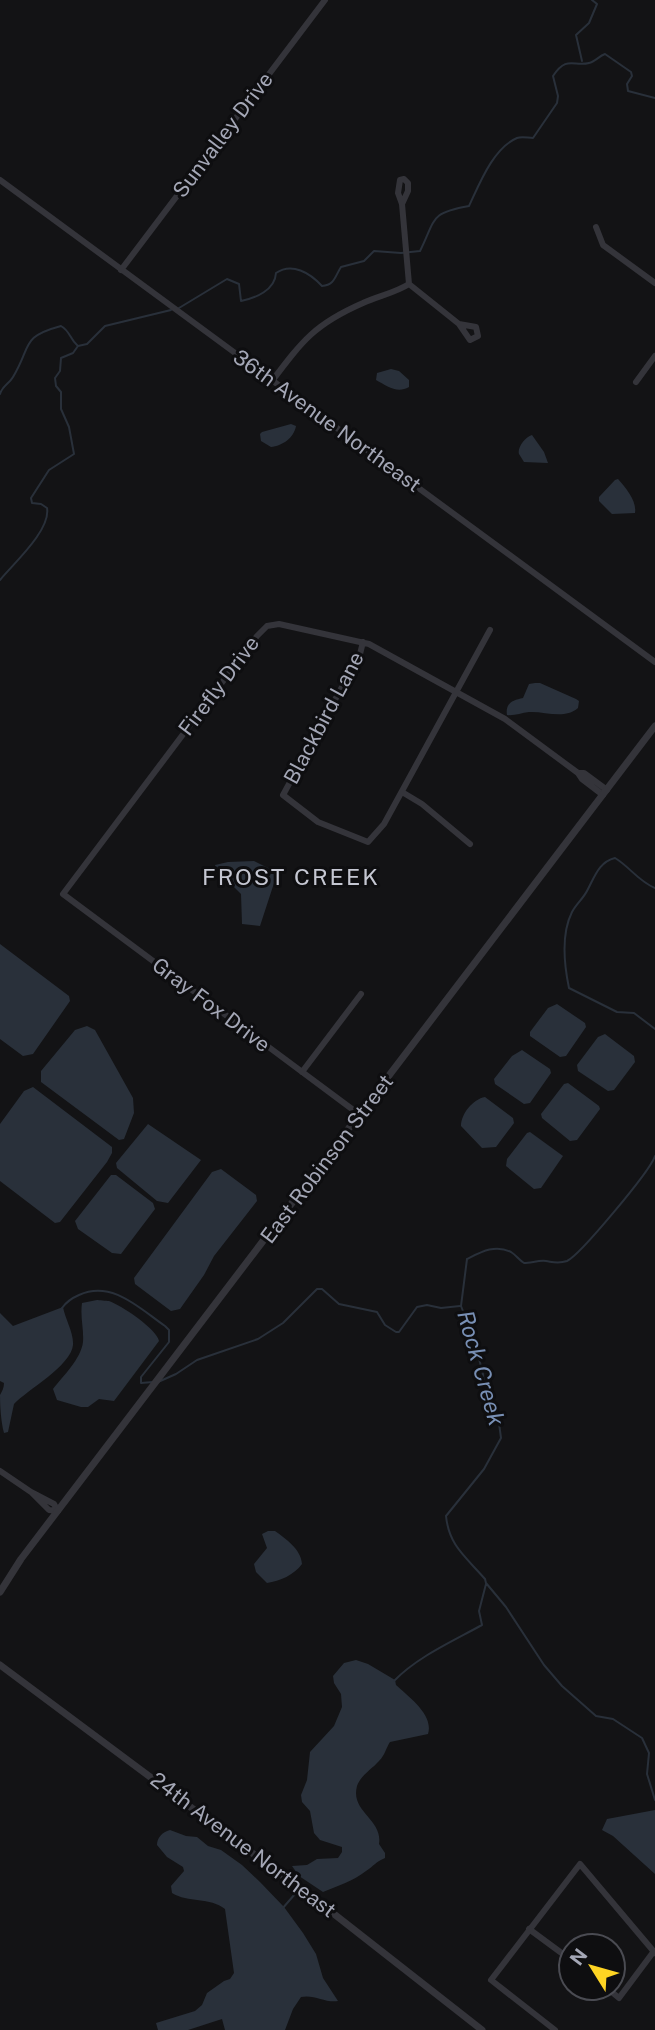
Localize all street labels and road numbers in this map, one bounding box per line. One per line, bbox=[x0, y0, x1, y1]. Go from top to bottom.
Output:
street label: Sunvalley Drive bbox=[167, 67, 278, 202]
street label: 36th Avenue Northeast bbox=[228, 344, 426, 497]
street label: Firefly Drive bbox=[173, 631, 264, 740]
street label: Blackbird Lane bbox=[278, 647, 369, 788]
street label: Gray Fox Drive bbox=[147, 952, 275, 1057]
street label: East Robinson Street bbox=[255, 1069, 398, 1248]
street label: 24th Avenue Northeast bbox=[146, 1767, 341, 1923]

